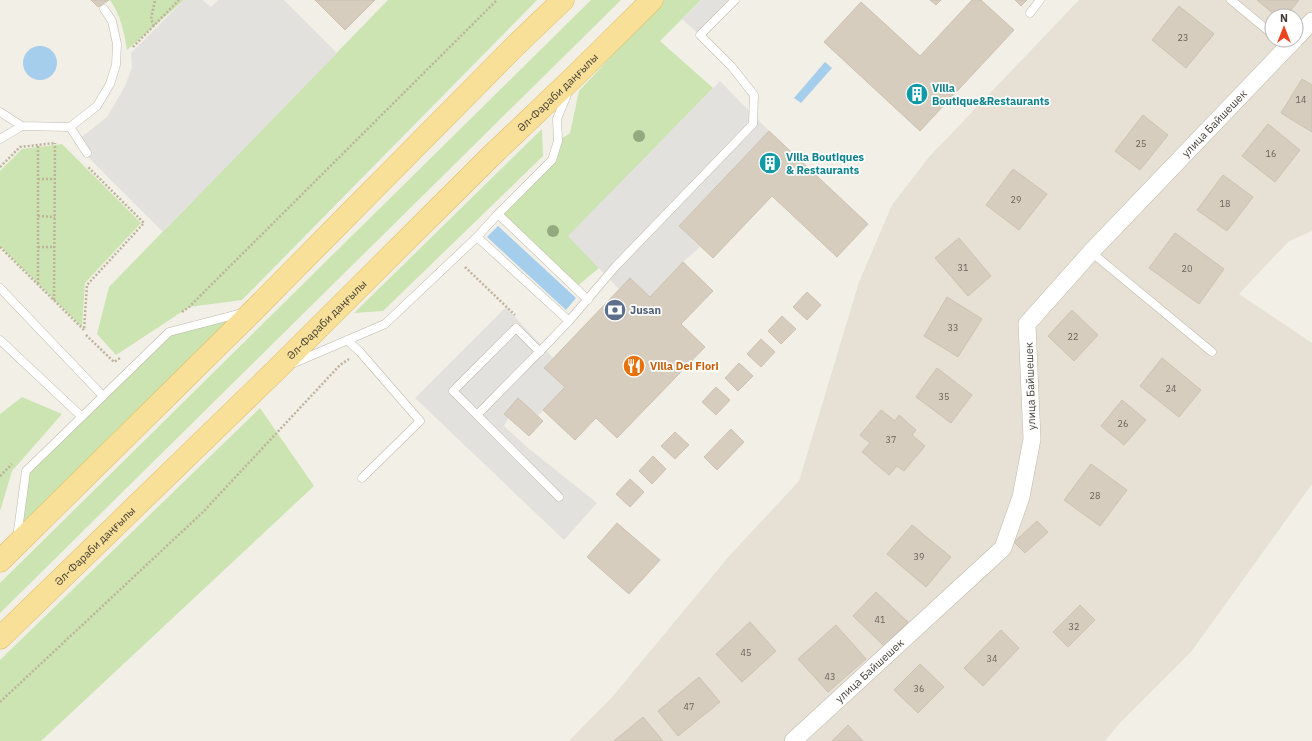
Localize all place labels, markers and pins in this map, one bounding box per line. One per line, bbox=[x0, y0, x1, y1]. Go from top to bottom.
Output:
building icon: Villa Boutique&Restaurants bbox=[904, 81, 930, 107]
place label: Villa Boutique&Restaurants bbox=[932, 81, 1050, 108]
building icon: Villa Boutiques & Restaurants bbox=[757, 150, 783, 176]
place label: Villa Boutiques & Restaurants bbox=[786, 150, 865, 177]
bank icon: Jusan bbox=[602, 297, 628, 323]
place label: Jusan bbox=[630, 303, 661, 317]
restaurant icon: Villa Dei Fiori bbox=[621, 353, 647, 379]
place label: Villa Dei Fiori bbox=[650, 359, 719, 373]

